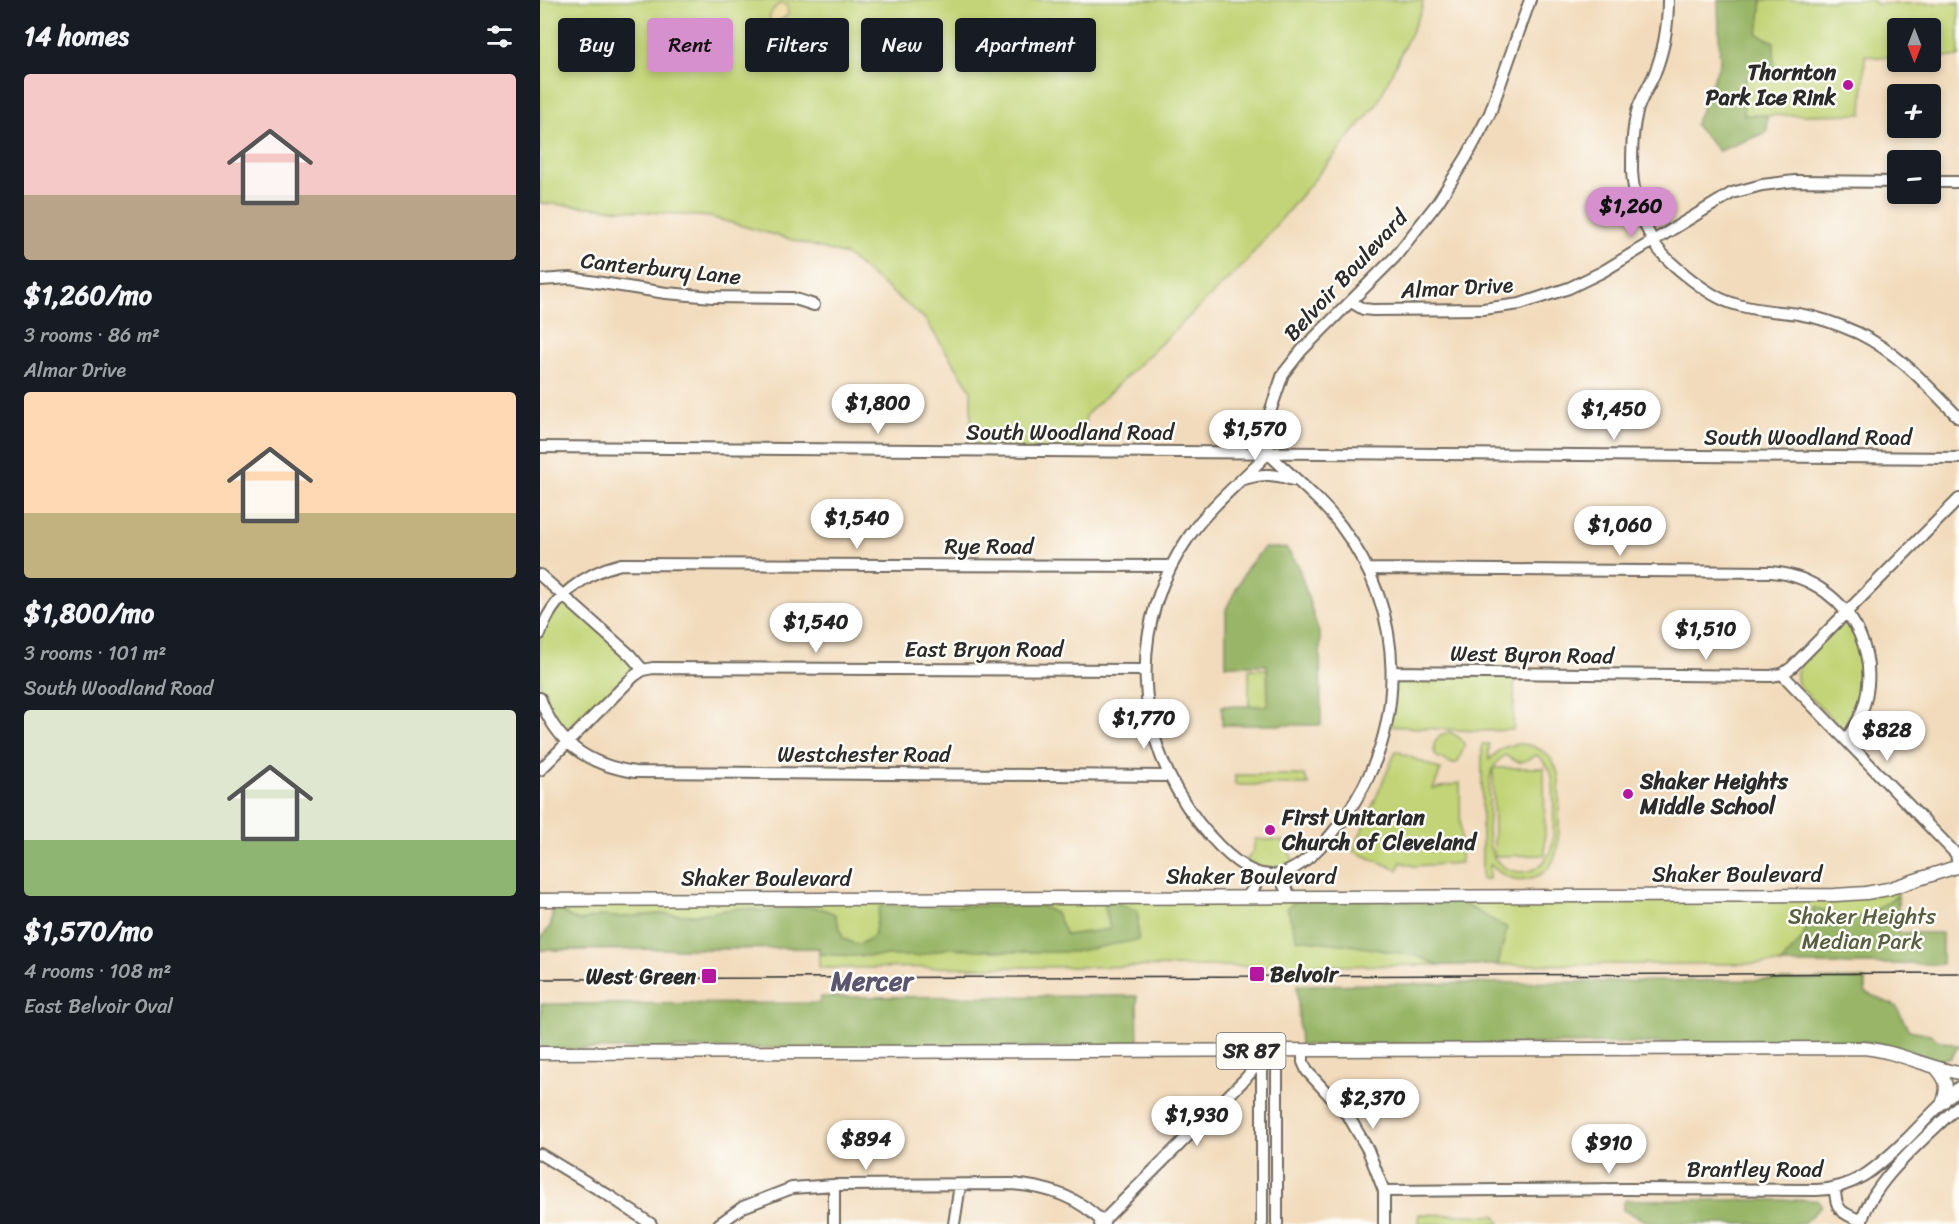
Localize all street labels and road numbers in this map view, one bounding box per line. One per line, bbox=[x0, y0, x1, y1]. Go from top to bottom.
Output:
street label: Belvoir Boulevard bbox=[1273, 199, 1418, 351]
street label: Canterbury Lane bbox=[579, 241, 743, 296]
street label: Almar Drive bbox=[1399, 265, 1515, 310]
street label: South Woodland Road bbox=[966, 413, 1175, 452]
street label: South Woodland Road bbox=[1704, 418, 1913, 457]
street label: Rye Road bbox=[945, 527, 1035, 566]
street label: East Bryon Road bbox=[905, 630, 1065, 669]
street label: West Byron Road bbox=[1450, 634, 1616, 675]
street label: Westchester Road bbox=[777, 735, 952, 774]
street label: Shaker Boulevard bbox=[1652, 855, 1823, 894]
street label: Shaker Boulevard bbox=[1166, 857, 1337, 896]
street label: Shaker Boulevard bbox=[681, 859, 852, 898]
road number: SR 87 bbox=[1216, 1033, 1286, 1069]
street label: Brantley Road bbox=[1687, 1150, 1825, 1189]

